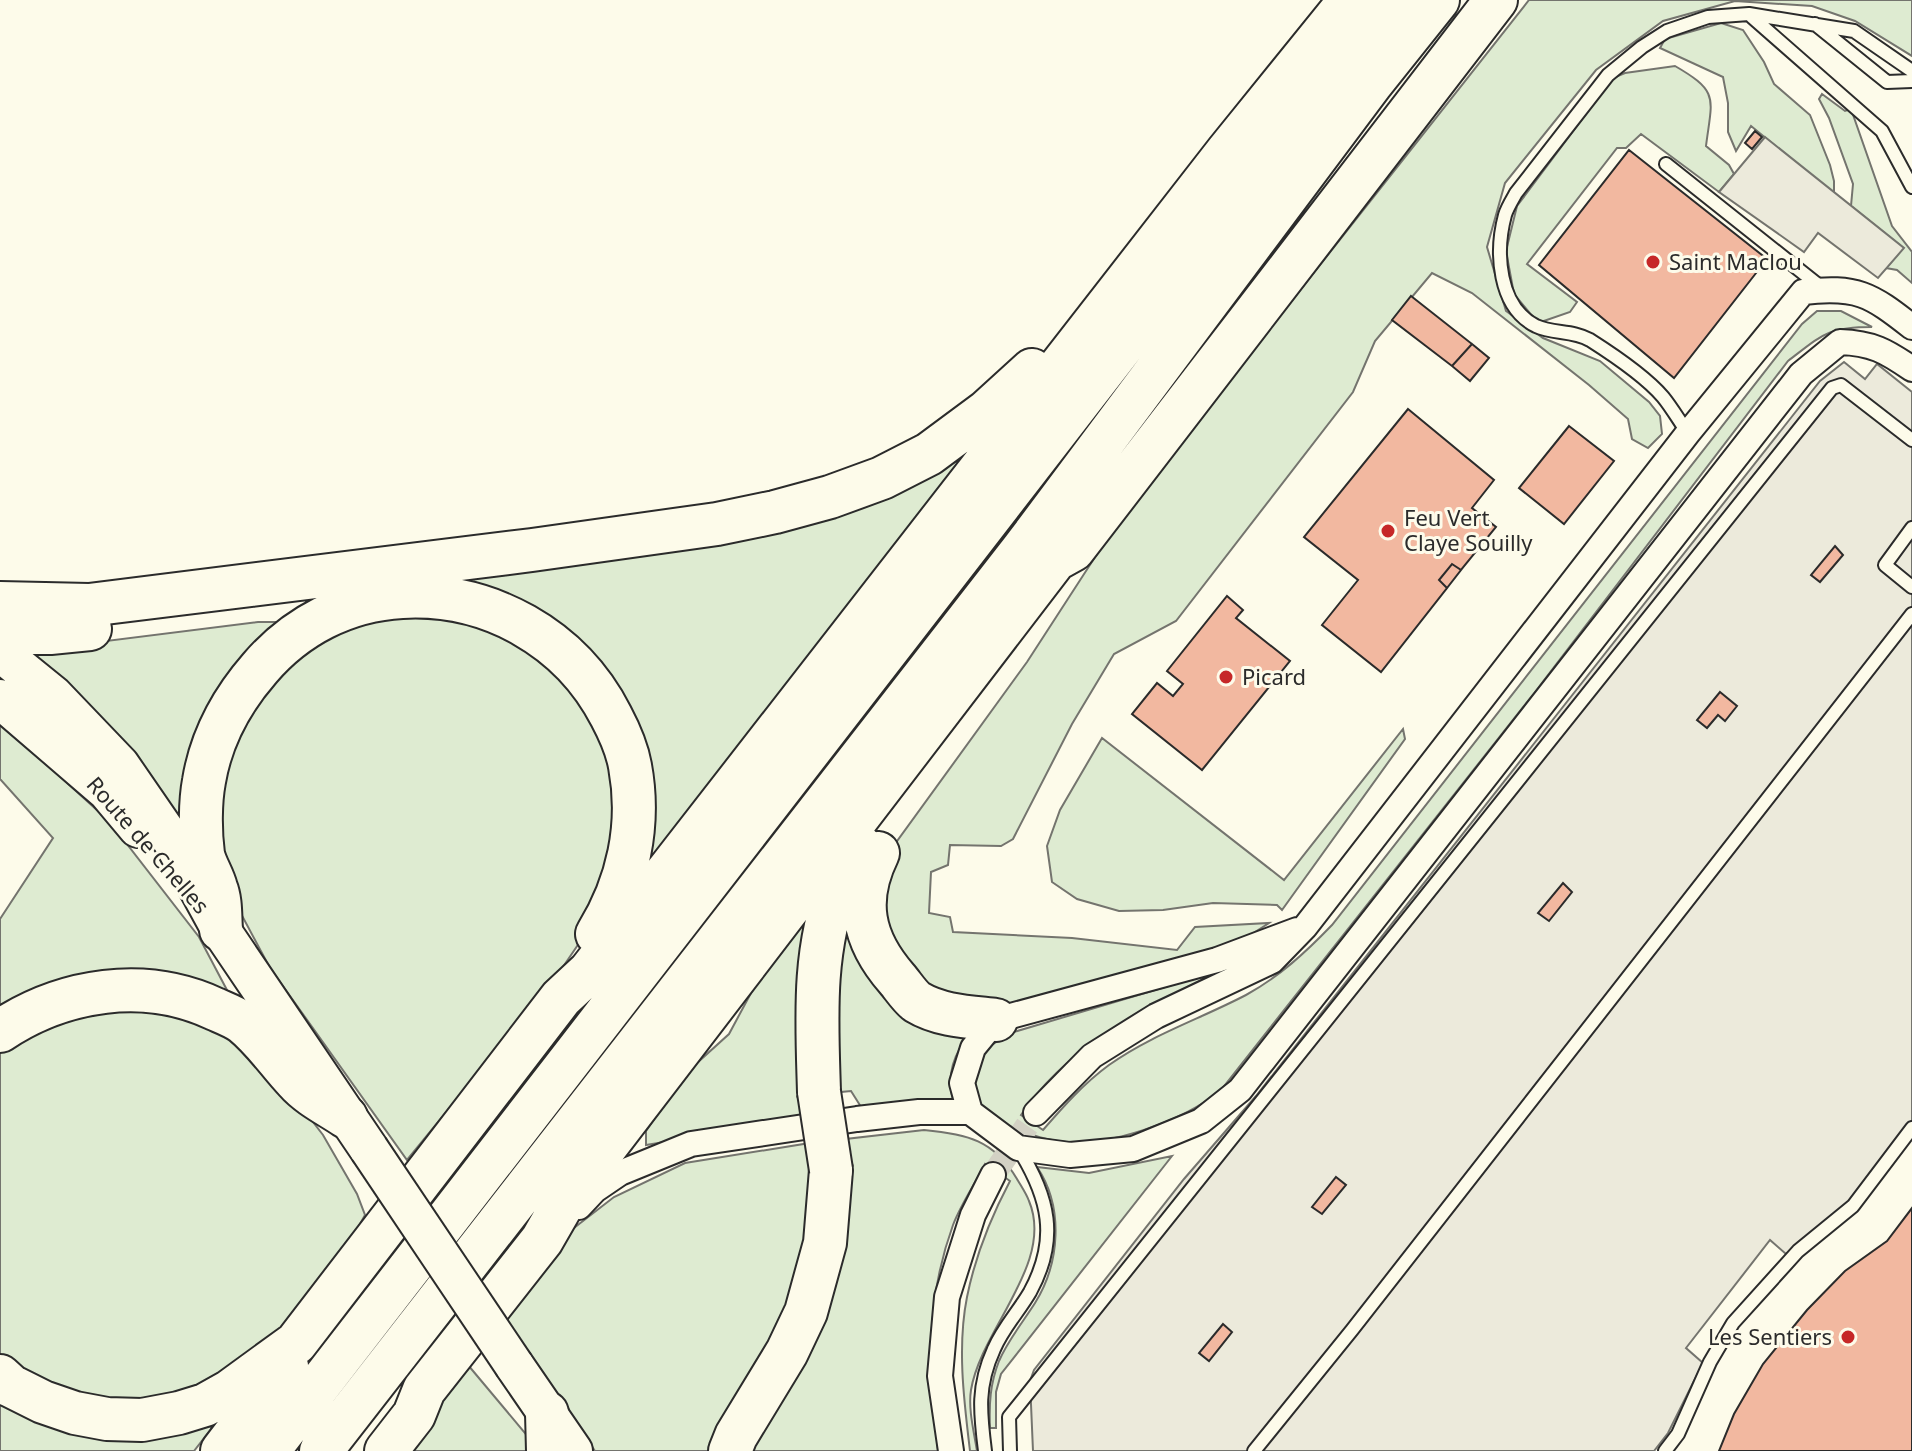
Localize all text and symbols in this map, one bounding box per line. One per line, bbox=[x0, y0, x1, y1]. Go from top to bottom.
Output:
place label: Saint Maclou bbox=[1669, 246, 1802, 276]
marker: Saint Maclou bbox=[1644, 253, 1662, 271]
place label: Feu Vert Claye Souilly bbox=[1404, 502, 1533, 557]
marker: Feu Vert Claye Souilly bbox=[1379, 522, 1397, 540]
place label: Picard bbox=[1242, 661, 1306, 691]
marker: Picard bbox=[1217, 668, 1235, 686]
street label: Route de Chelles bbox=[81, 769, 217, 919]
place label: Les Sentiers bbox=[1708, 1321, 1832, 1351]
marker: Les Sentiers bbox=[1839, 1328, 1857, 1346]

